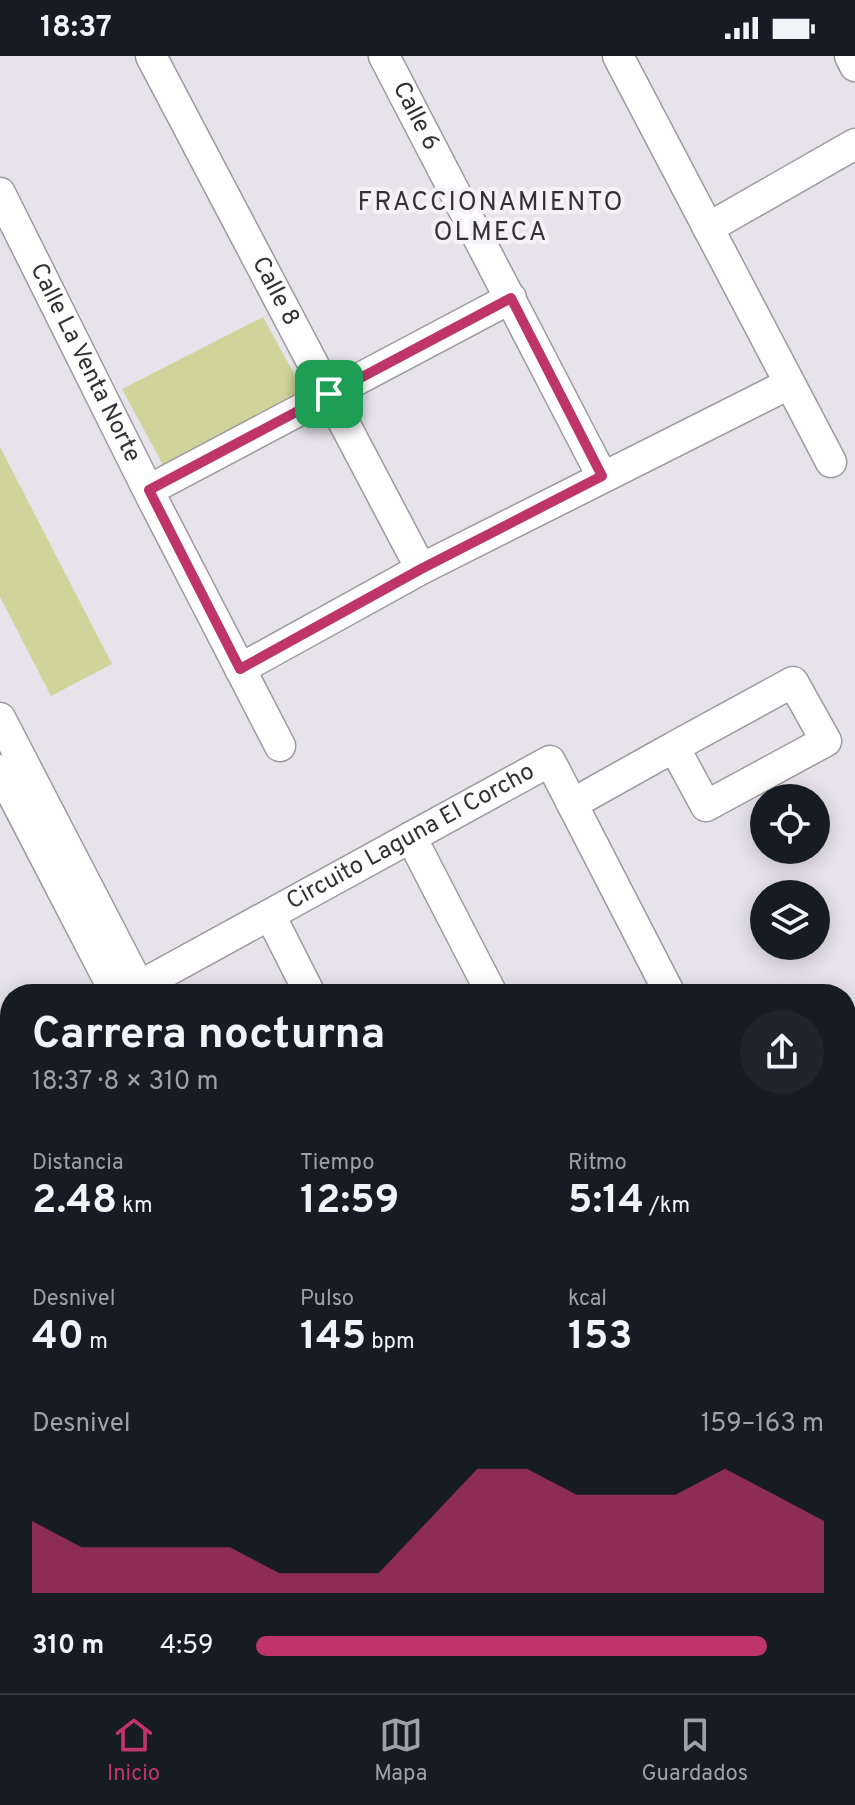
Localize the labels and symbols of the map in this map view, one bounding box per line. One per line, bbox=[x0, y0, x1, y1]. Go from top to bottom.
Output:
street label: Calle 6 bbox=[385, 77, 446, 156]
district label: FRACCIONAMIENTO OLMECA bbox=[358, 187, 624, 250]
street label: Calle 8 bbox=[244, 252, 305, 331]
street label: Calle La Venta Norte bbox=[23, 259, 147, 468]
pin bbox=[295, 360, 363, 428]
street label: Circuito Laguna El Corcho bbox=[282, 757, 540, 917]

